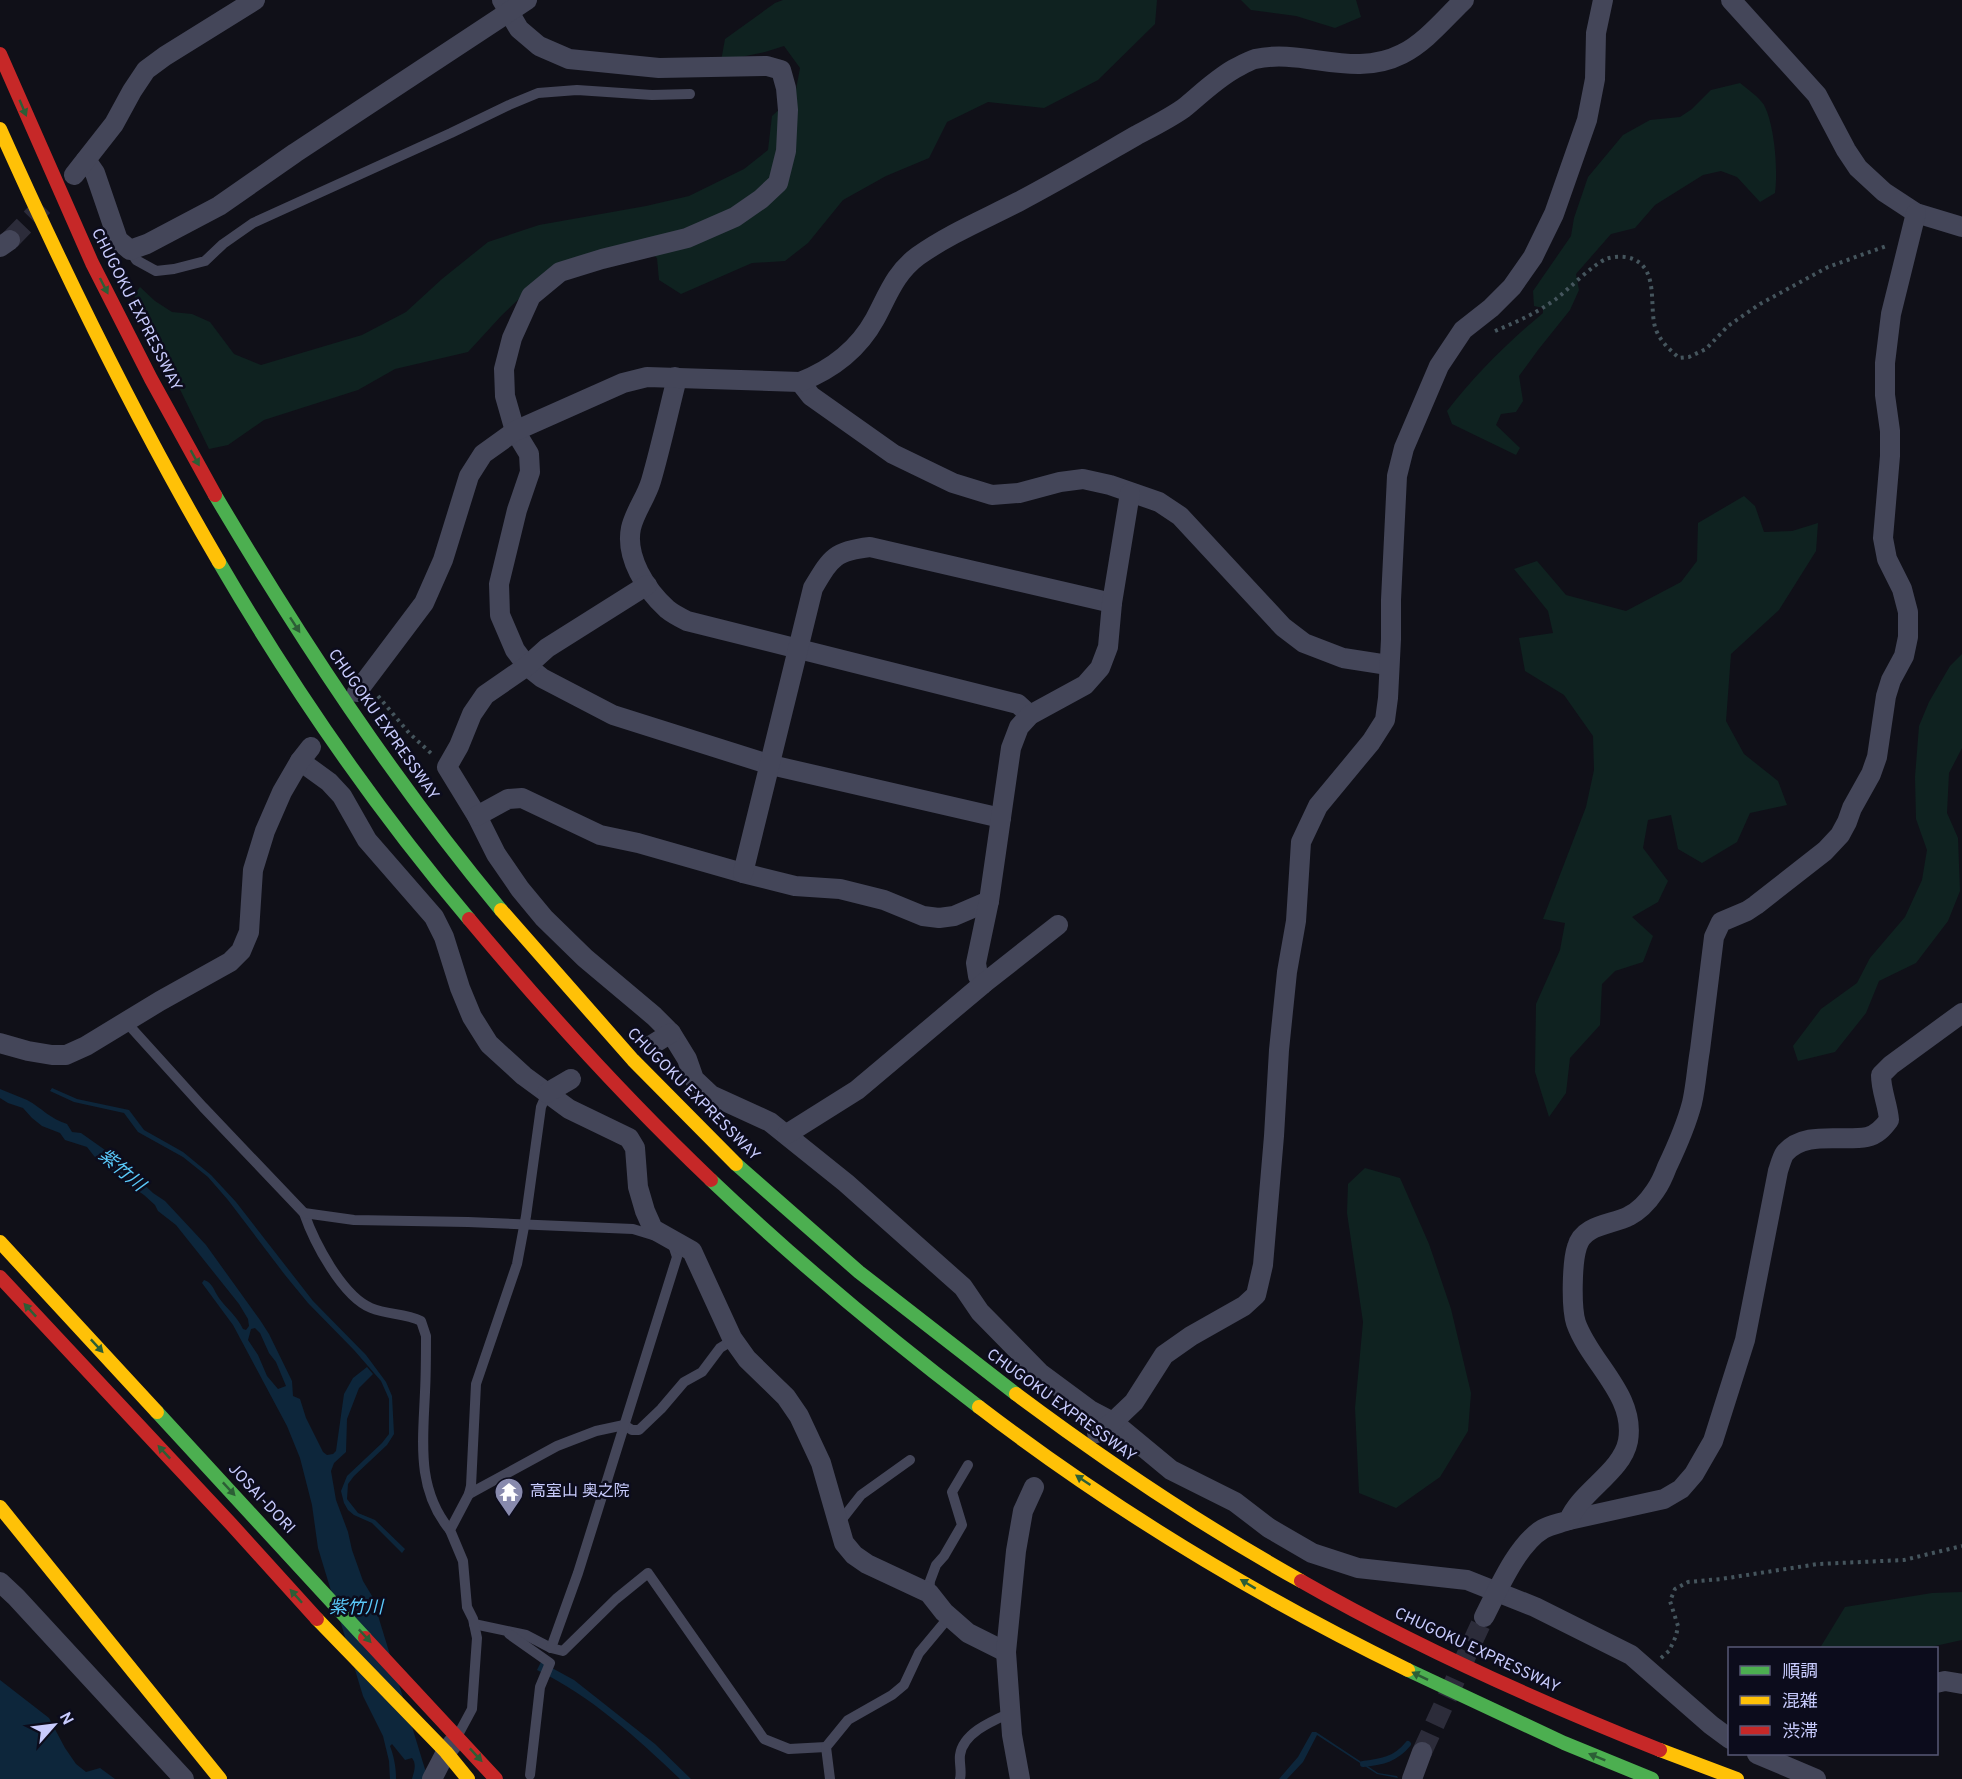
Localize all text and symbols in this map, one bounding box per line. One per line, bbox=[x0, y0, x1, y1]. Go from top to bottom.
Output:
one-way arrow bbox=[19, 99, 28, 117]
street label: CHUGOKU EXPRESSWAY bbox=[86, 225, 186, 395]
one-way arrow bbox=[99, 277, 109, 294]
one-way arrow bbox=[190, 450, 200, 467]
one-way arrow bbox=[289, 617, 300, 634]
street label: CHUGOKU EXPRESSWAY bbox=[323, 645, 443, 805]
street label: CHUGOKU EXPRESSWAY bbox=[622, 1024, 764, 1166]
water label: 紫竹川 bbox=[93, 1145, 151, 1198]
one-way arrow bbox=[24, 1303, 38, 1317]
one-way arrow bbox=[90, 1339, 104, 1354]
street label: CHUGOKU EXPRESSWAY bbox=[982, 1345, 1140, 1467]
one-way arrow bbox=[158, 1445, 171, 1460]
street label: JOSAI-DORI bbox=[223, 1460, 299, 1538]
one-way arrow bbox=[1075, 1475, 1091, 1486]
temple icon: 高室山 奥之院 bbox=[493, 1476, 525, 1518]
one-way arrow bbox=[222, 1482, 236, 1496]
place label: 高室山 奥之院 bbox=[530, 1482, 630, 1502]
one-way arrow bbox=[1240, 1578, 1256, 1589]
one-way arrow bbox=[289, 1588, 303, 1603]
water label: 紫竹川 bbox=[329, 1597, 385, 1620]
street label: CHUGOKU EXPRESSWAY bbox=[1391, 1604, 1563, 1698]
one-way arrow bbox=[358, 1628, 371, 1643]
legend bbox=[1728, 1647, 1938, 1755]
text: 順調 bbox=[1782, 1661, 1818, 1684]
one-way arrow bbox=[1411, 1671, 1428, 1681]
text: 混雑 bbox=[1782, 1691, 1818, 1714]
north arrow bbox=[24, 1695, 84, 1755]
text: N bbox=[54, 1709, 77, 1729]
text: 渋滞 bbox=[1782, 1721, 1818, 1744]
one-way arrow bbox=[469, 1748, 483, 1763]
one-way arrow bbox=[1588, 1752, 1606, 1761]

